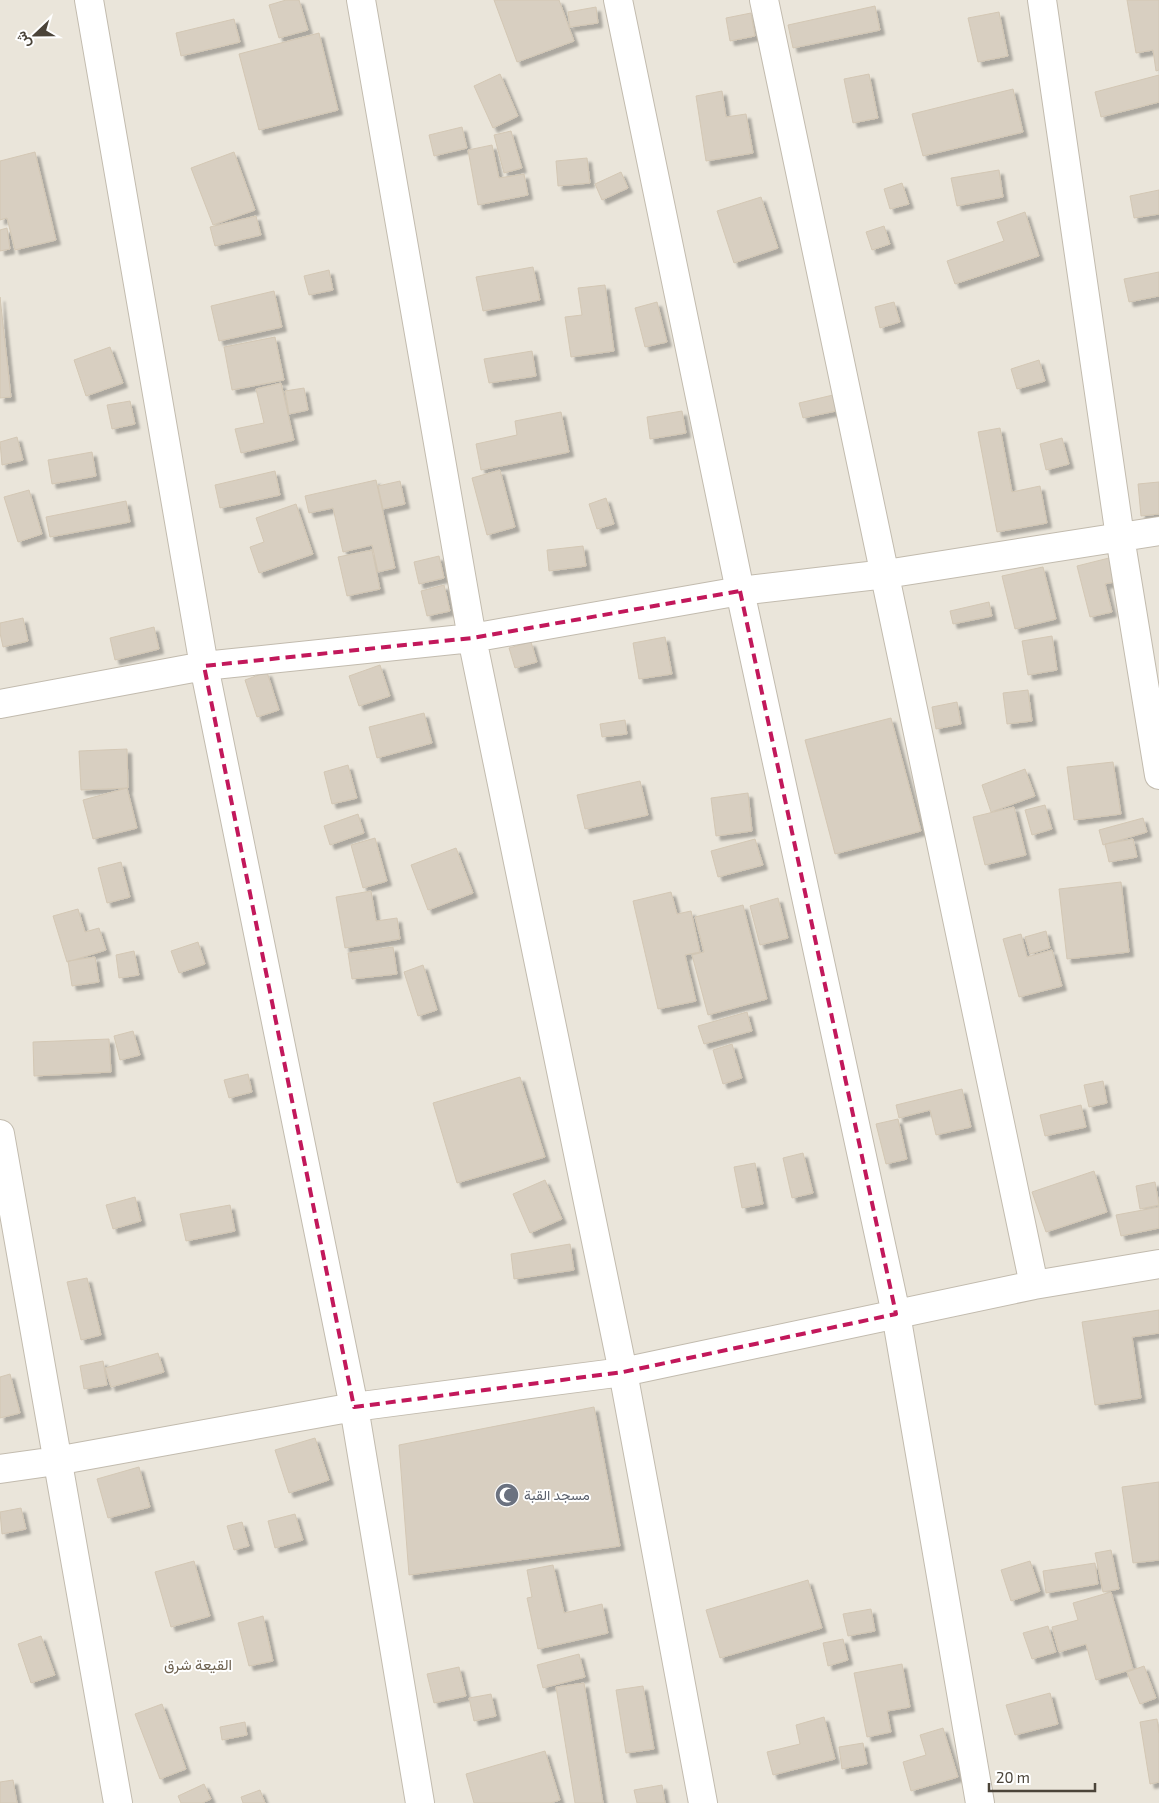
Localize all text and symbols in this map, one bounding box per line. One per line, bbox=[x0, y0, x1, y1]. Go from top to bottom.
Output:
north arrow bbox=[10, 10, 60, 60]
text: ش bbox=[11, 29, 34, 51]
mosque icon: مسجد القبة bbox=[494, 1482, 520, 1508]
place label: مسجد القبة bbox=[524, 1486, 590, 1504]
district label: القيعة شرق bbox=[164, 1655, 232, 1674]
scale bar bbox=[989, 1760, 1095, 1792]
text: 20 m bbox=[996, 1768, 1030, 1786]

